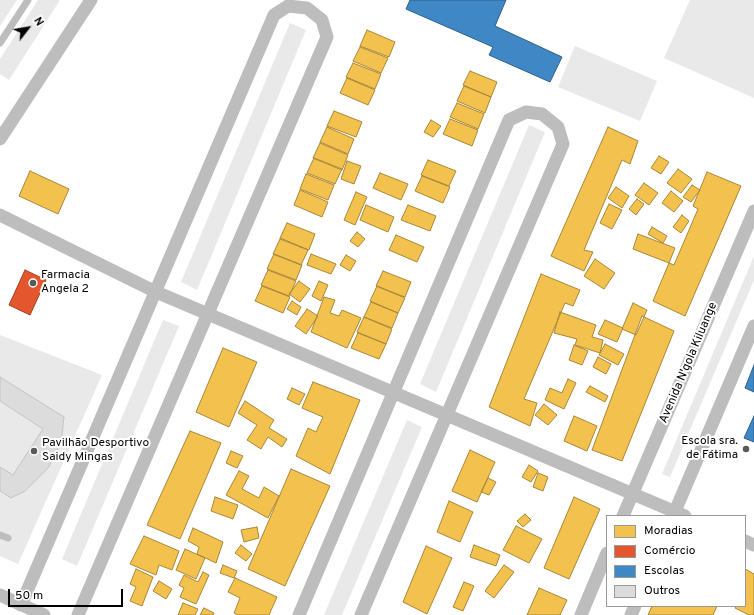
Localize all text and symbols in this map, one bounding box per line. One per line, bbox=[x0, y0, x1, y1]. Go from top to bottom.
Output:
north arrow bbox=[8, 8, 48, 48]
text: N bbox=[30, 15, 46, 29]
place label: Farmacia Angela 2 bbox=[41, 269, 90, 297]
marker: Farmacia Angela 2 bbox=[28, 278, 38, 288]
street label: Avenida N'gola Kiluange bbox=[657, 300, 721, 426]
place label: Escola sra. de Fátima bbox=[681, 435, 738, 463]
place label: Pavilhão Desportivo Saidy Mingas bbox=[42, 437, 149, 465]
marker: Escola sra. de Fátima bbox=[741, 444, 751, 454]
marker: Pavilhão Desportivo Saidy Mingas bbox=[29, 446, 39, 456]
legend bbox=[606, 515, 746, 607]
text: Moradias bbox=[644, 523, 693, 539]
text: Comércio bbox=[644, 543, 695, 559]
text: Escolas bbox=[644, 563, 684, 579]
scale bar bbox=[10, 581, 125, 607]
text: Outros bbox=[644, 583, 680, 599]
text: 50 m bbox=[15, 588, 43, 604]

